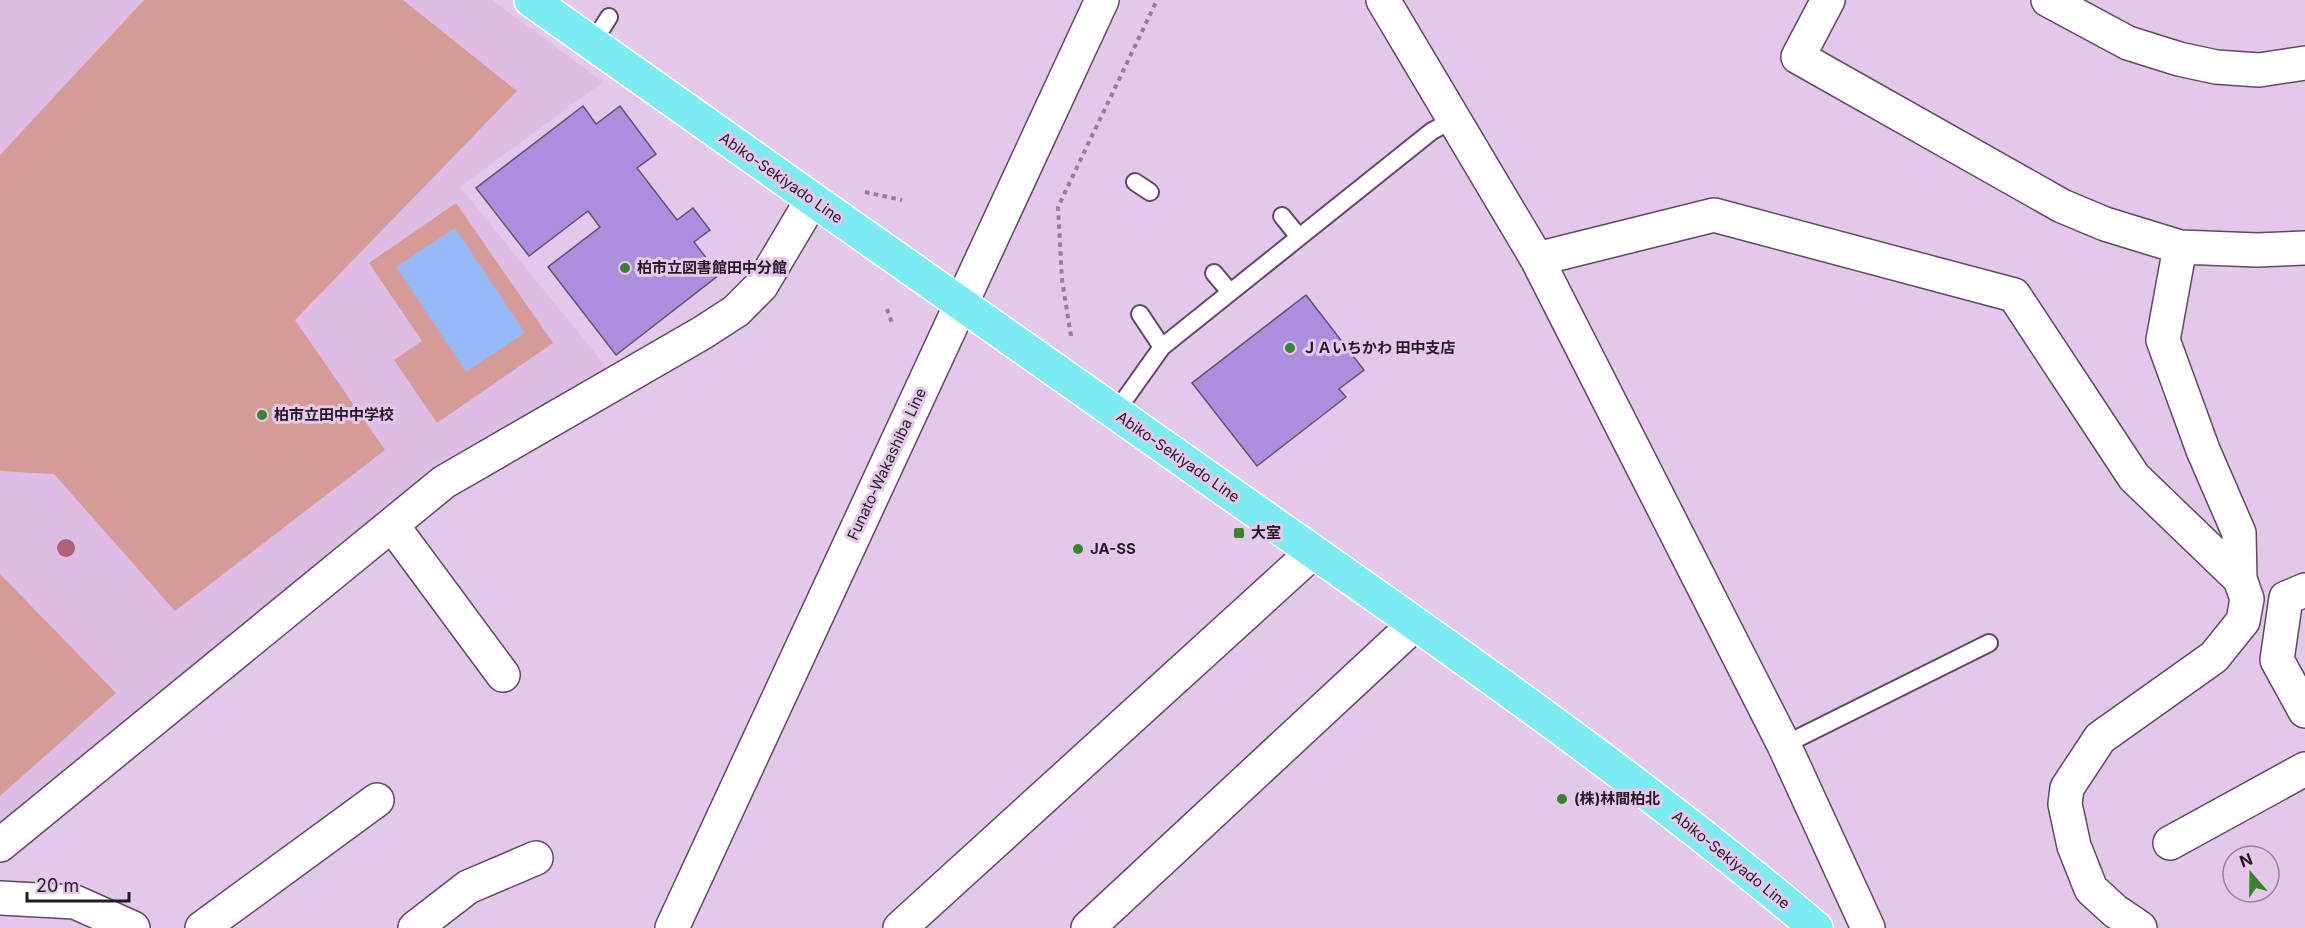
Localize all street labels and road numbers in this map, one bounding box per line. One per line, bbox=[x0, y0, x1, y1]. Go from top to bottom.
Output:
street label: Abiko-Sekiyado Line bbox=[716, 128, 847, 227]
street label: Funato-Wakashiba Line bbox=[843, 385, 930, 543]
street label: Abiko-Sekiyado Line bbox=[1113, 407, 1244, 506]
street label: Abiko-Sekiyado Line bbox=[1669, 806, 1794, 913]

